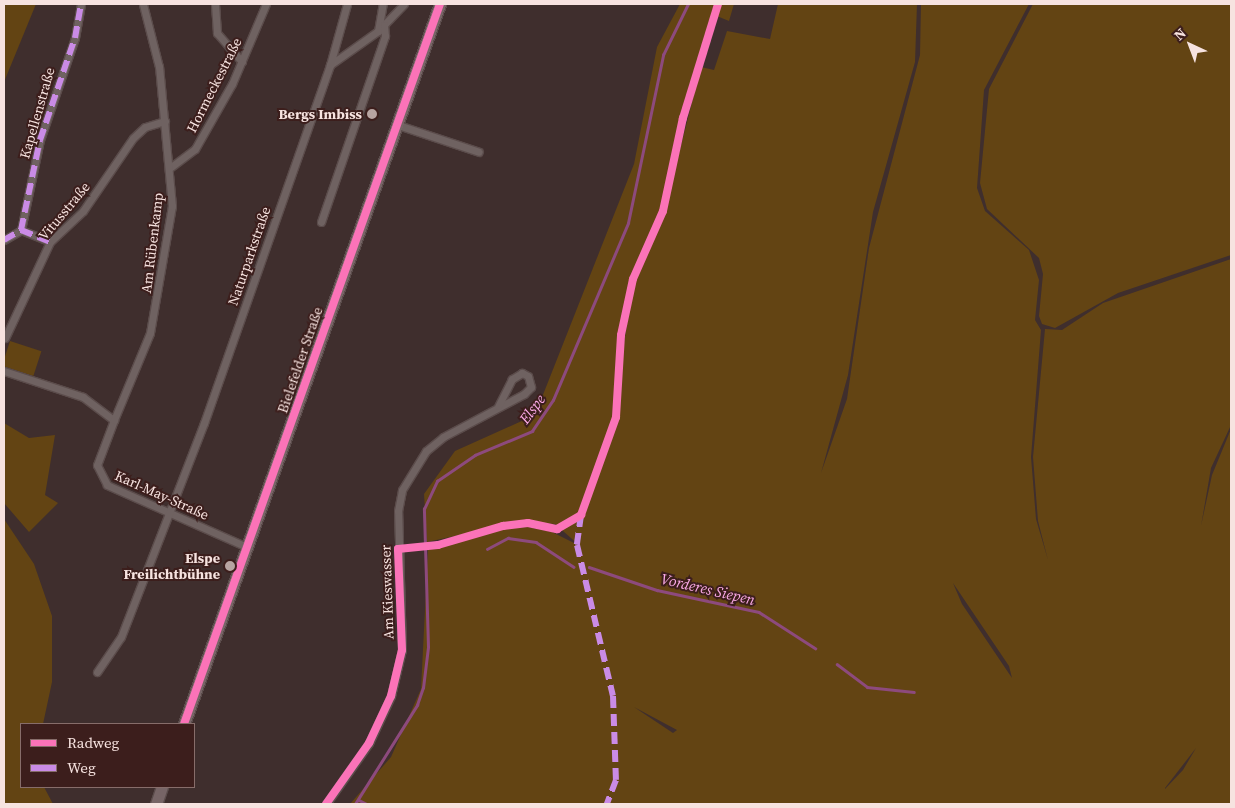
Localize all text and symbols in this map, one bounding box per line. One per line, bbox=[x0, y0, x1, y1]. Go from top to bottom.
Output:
north arrow bbox=[1165, 20, 1215, 70]
text: N bbox=[1169, 23, 1190, 45]
street label: Hormeckestraße bbox=[183, 35, 245, 135]
street label: Kapellenstraße bbox=[16, 65, 58, 161]
place label: Bergs Imbiss bbox=[278, 106, 362, 122]
marker: Bergs Imbiss bbox=[366, 108, 378, 120]
street label: Vitusstraße bbox=[35, 178, 93, 244]
street label: Am Rübenkamp bbox=[137, 192, 167, 294]
street label: Naturparkstraße bbox=[224, 204, 274, 308]
street label: Bielefelder Straße bbox=[274, 305, 326, 415]
water label: Elspe bbox=[515, 391, 549, 427]
street label: Karl-May-Straße bbox=[112, 467, 212, 523]
street label: Am Kieswasser bbox=[377, 544, 397, 640]
place label: Elspe Freilichtbühne bbox=[123, 550, 220, 582]
marker: Elspe Freilichtbühne bbox=[224, 560, 236, 572]
water label: Vorderes Siepen bbox=[659, 569, 757, 609]
legend bbox=[20, 723, 195, 788]
text: Radweg bbox=[67, 732, 119, 753]
text: Weg bbox=[67, 757, 96, 778]

